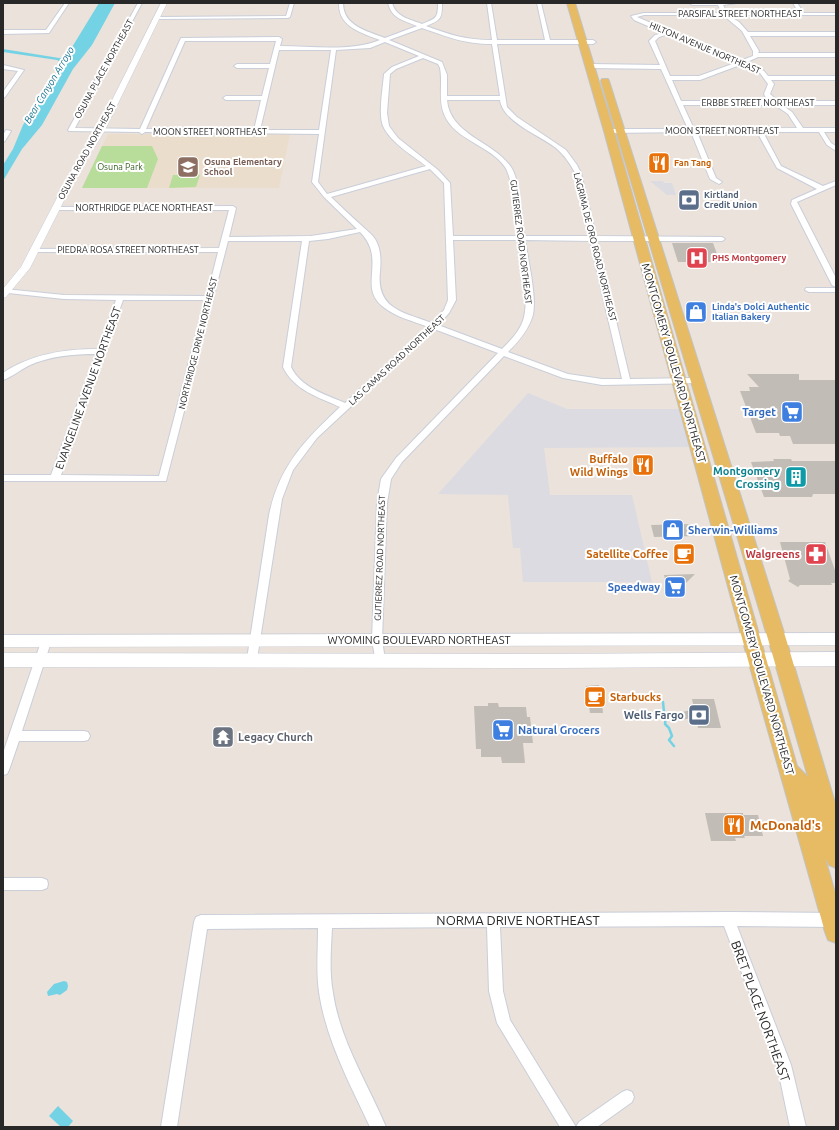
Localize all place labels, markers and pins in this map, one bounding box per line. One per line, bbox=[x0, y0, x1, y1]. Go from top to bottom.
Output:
restaurant icon: Fan Tang bbox=[646, 150, 672, 176]
school or university icon: Osuna Elementary School bbox=[175, 154, 201, 180]
place label: Osuna Elementary School bbox=[204, 157, 282, 177]
place label: Fan Tang bbox=[674, 158, 711, 168]
bank icon: Kirtland Credit Union bbox=[676, 187, 702, 213]
place label: Kirtland Credit Union bbox=[704, 190, 757, 210]
hospital icon: PHS Montgomery bbox=[684, 245, 710, 271]
place label: PHS Montgomery bbox=[712, 253, 787, 263]
shop icon: Linda's Dolci Authentic Italian Bakery bbox=[683, 299, 709, 325]
place label: Linda's Dolci Authentic Italian Bakery bbox=[712, 302, 810, 322]
supermarket icon: Target bbox=[779, 399, 805, 425]
place label: Target bbox=[742, 406, 776, 418]
restaurant icon: Buffalo Wild Wings bbox=[630, 452, 656, 478]
place label: Buffalo Wild Wings bbox=[570, 453, 628, 478]
building icon: Montgomery Crossing bbox=[783, 464, 809, 490]
place label: Montgomery Crossing bbox=[713, 465, 780, 490]
shop icon: Sherwin-Williams bbox=[660, 517, 686, 543]
place label: Sherwin-Williams bbox=[688, 524, 778, 536]
cafe icon: Satellite Coffee bbox=[671, 541, 697, 567]
pharmacy icon: Walgreens bbox=[803, 541, 829, 567]
place label: Satellite Coffee bbox=[586, 548, 668, 560]
place label: Walgreens bbox=[745, 548, 800, 560]
supermarket icon: Speedway bbox=[662, 574, 688, 600]
place label: Speedway bbox=[608, 581, 660, 593]
cafe icon: Starbucks bbox=[582, 684, 608, 710]
place label: Starbucks bbox=[610, 691, 661, 703]
bank icon: Wells Fargo bbox=[686, 702, 712, 728]
place label: Wells Fargo bbox=[624, 709, 684, 721]
supermarket icon: Natural Grocers bbox=[490, 717, 516, 743]
temple icon: Legacy Church bbox=[210, 724, 236, 750]
place label: Natural Grocers bbox=[518, 724, 600, 736]
place label: Legacy Church bbox=[238, 731, 313, 743]
restaurant icon: McDonald's bbox=[721, 812, 747, 838]
place label: McDonald's bbox=[750, 818, 821, 832]

